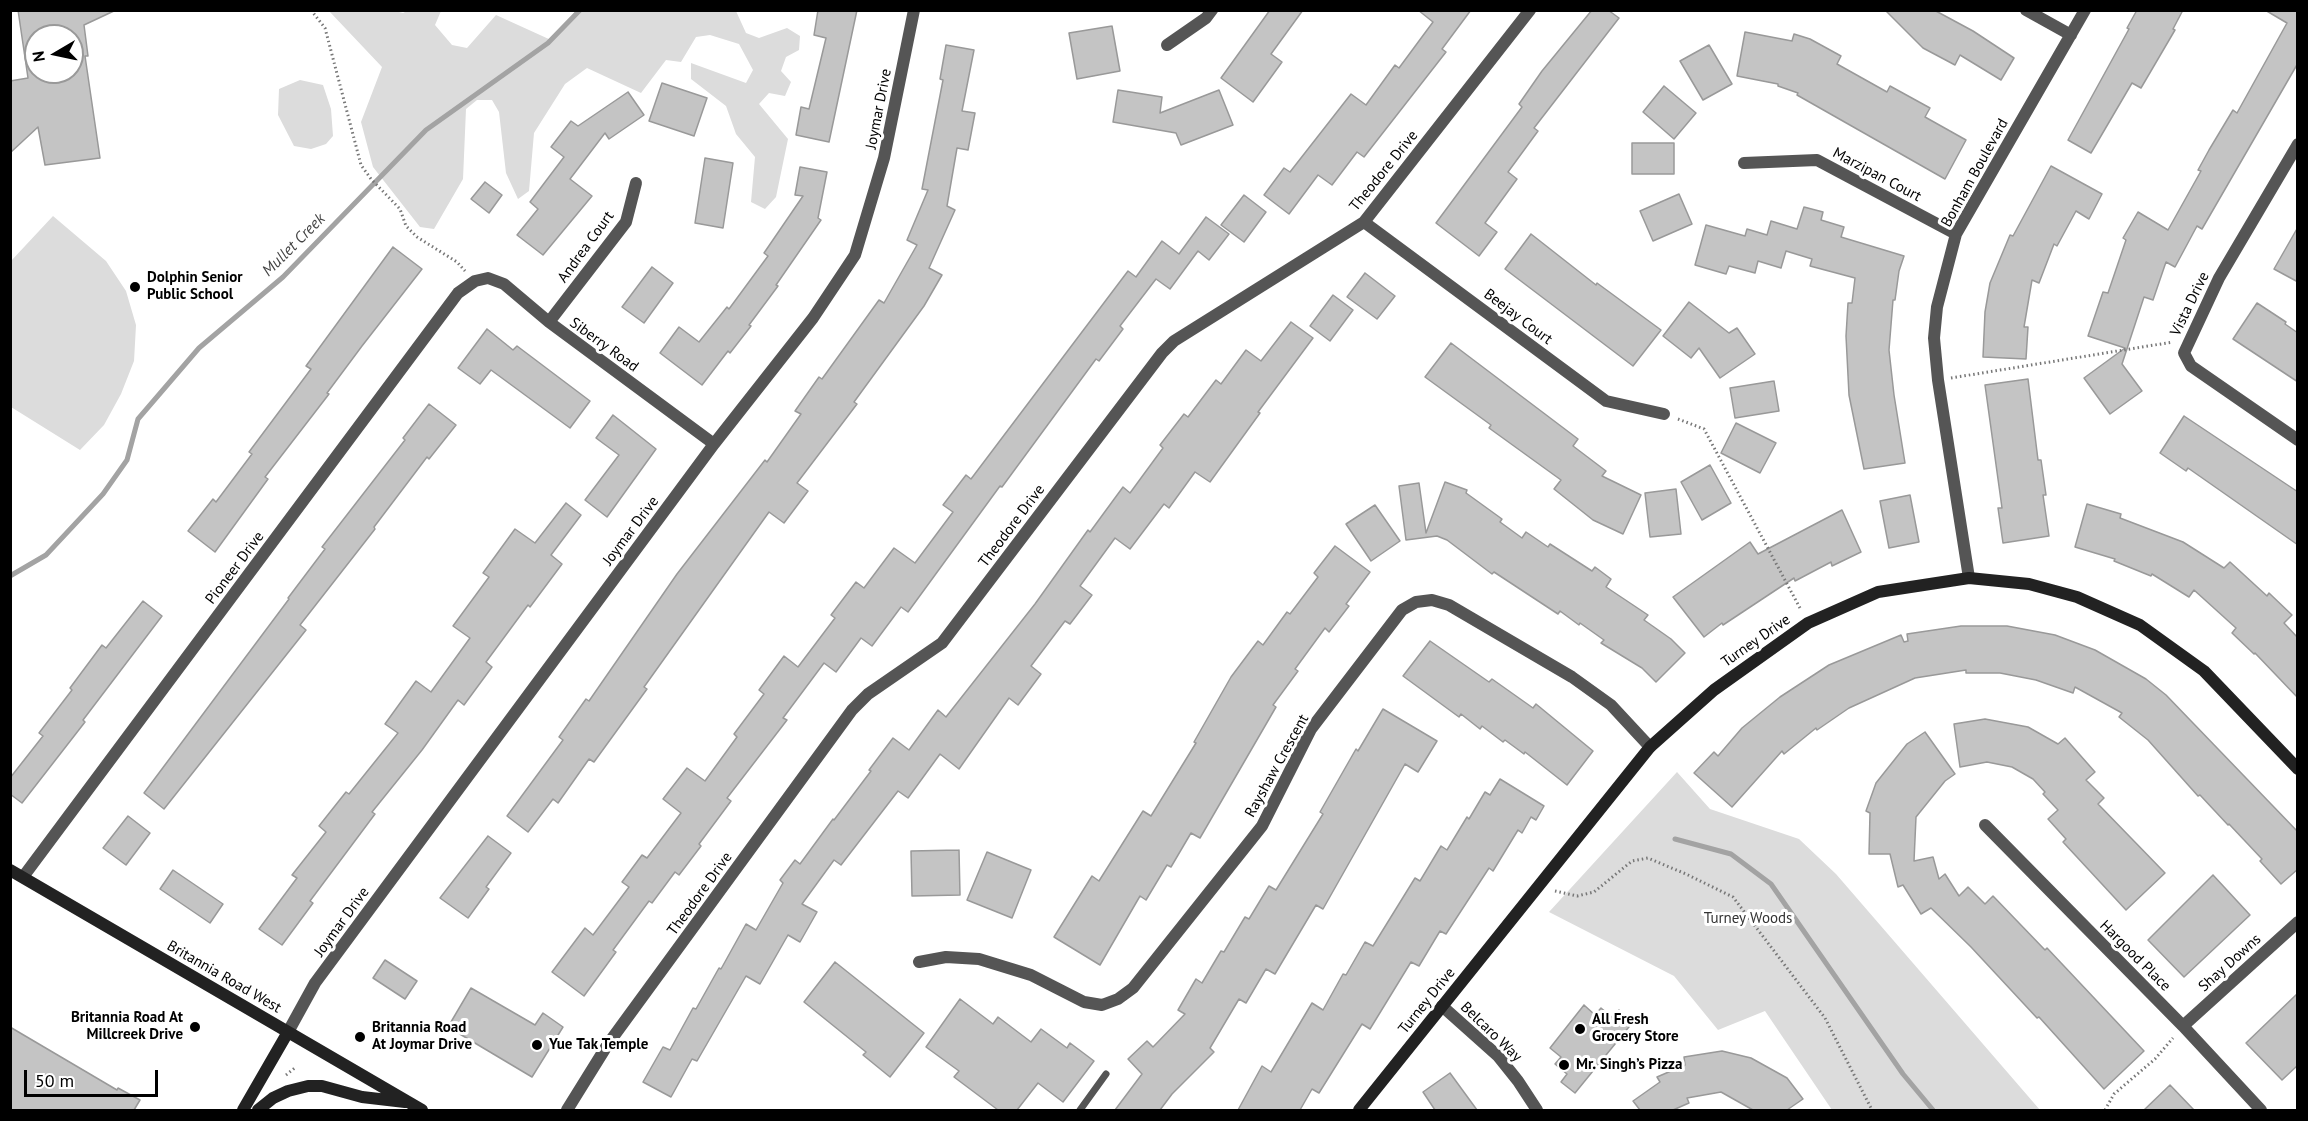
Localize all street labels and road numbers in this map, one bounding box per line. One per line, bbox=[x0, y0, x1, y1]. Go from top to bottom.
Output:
street label: Joymar Drive bbox=[862, 67, 896, 151]
street label: Bonham Boulevard bbox=[1938, 116, 2012, 230]
street label: Theodore Drive bbox=[1346, 127, 1422, 215]
street label: Marzipan Court bbox=[1830, 144, 1924, 206]
street label: Andrea Court bbox=[554, 208, 618, 286]
street label: Vista Drive bbox=[2167, 269, 2213, 339]
street label: Beejay Court bbox=[1480, 285, 1556, 349]
street label: Siberry Road bbox=[566, 314, 642, 376]
street label: Theodore Drive bbox=[975, 481, 1049, 571]
street label: Joymar Drive bbox=[599, 493, 663, 569]
street label: Pioneer Drive bbox=[202, 528, 268, 608]
street label: Turney Drive bbox=[1718, 611, 1794, 671]
street label: Rayshaw Crescent bbox=[1241, 711, 1313, 821]
street label: Theodore Drive bbox=[664, 849, 736, 939]
street label: Joymar Drive bbox=[311, 884, 373, 960]
street label: Hargood Place bbox=[2096, 917, 2174, 995]
street label: Shay Downs bbox=[2195, 930, 2265, 996]
street label: Britannia Road West bbox=[164, 937, 284, 1017]
street label: Turney Drive bbox=[1395, 964, 1459, 1038]
street label: Belcaro Way bbox=[1457, 998, 1525, 1066]

